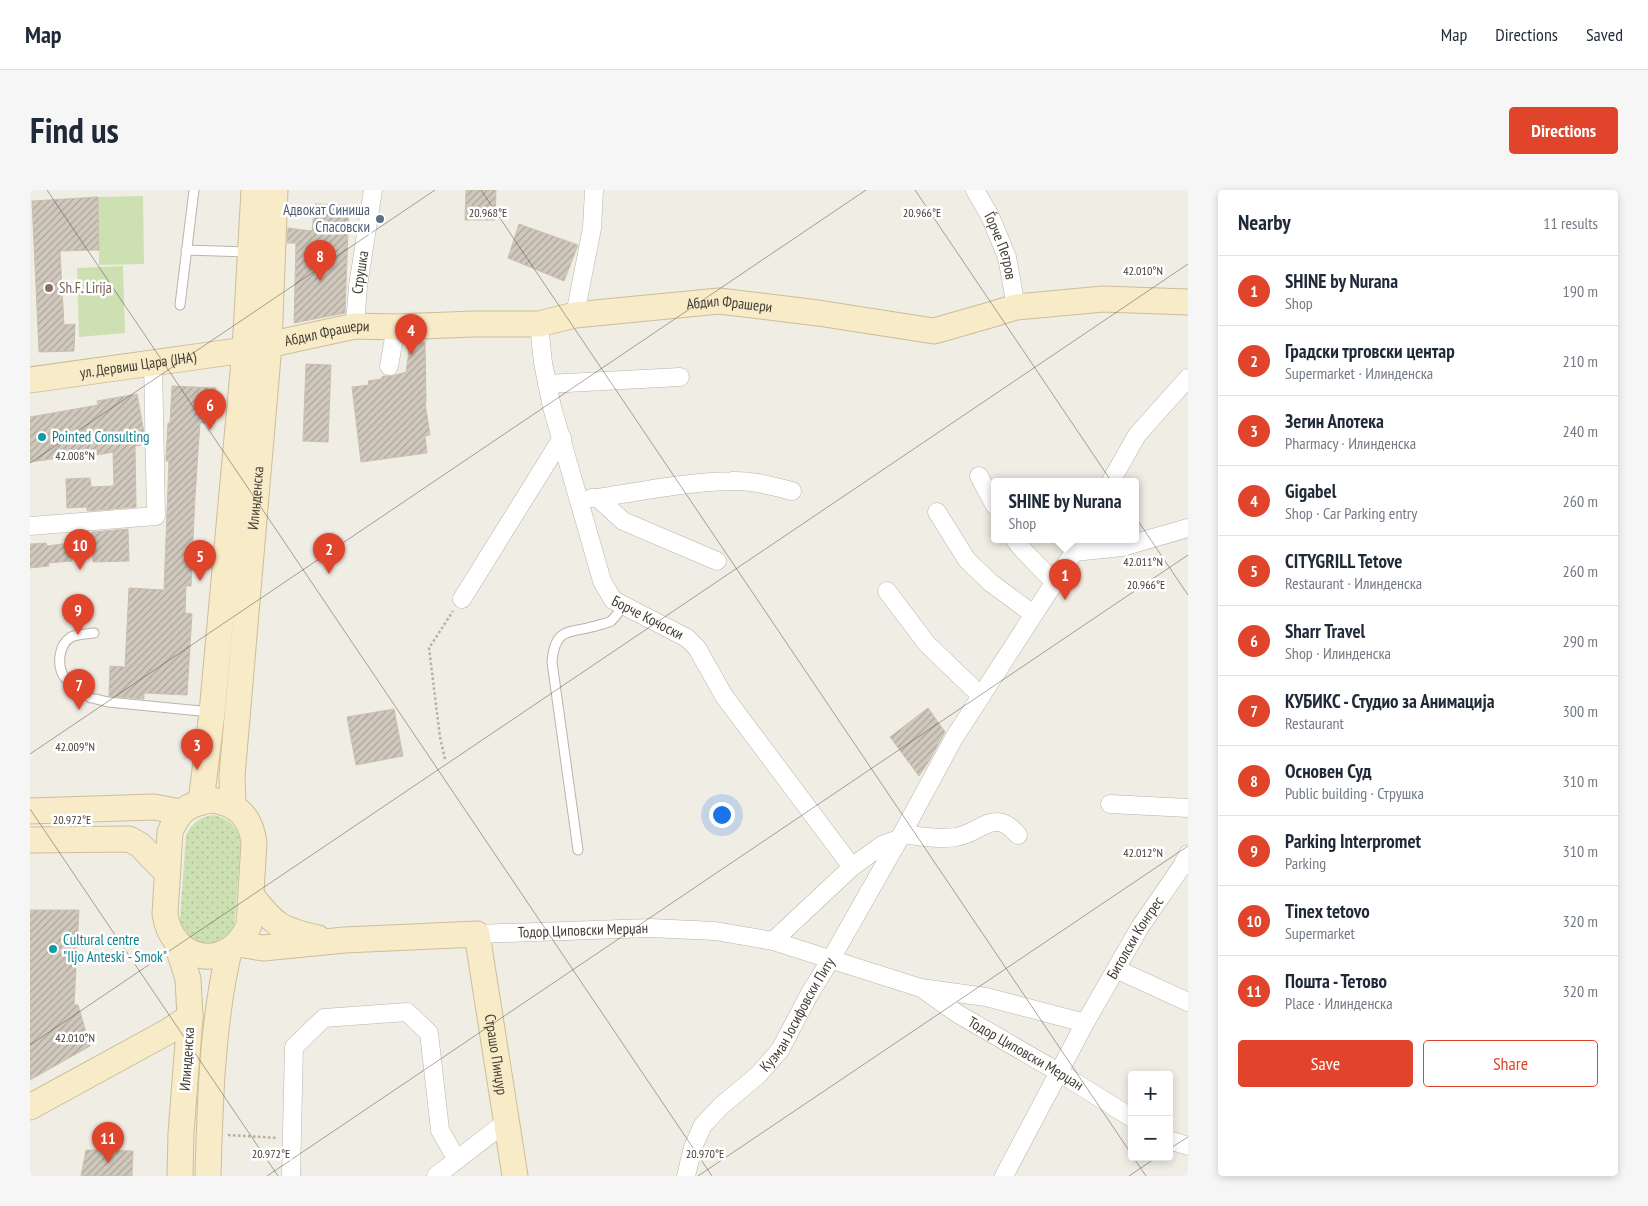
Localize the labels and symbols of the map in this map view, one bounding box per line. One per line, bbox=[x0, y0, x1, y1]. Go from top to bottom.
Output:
place label: Адвокат Синиша Спасовски bbox=[283, 200, 370, 236]
text: 20.968°E bbox=[469, 205, 507, 220]
text: 20.966°E bbox=[903, 205, 941, 220]
street label: Ѓорче Петров bbox=[981, 208, 1021, 281]
marker: Адвокат Синиша Спасовски bbox=[374, 213, 386, 225]
pin: 8 bbox=[304, 240, 336, 281]
street label: Струшка bbox=[347, 249, 372, 295]
text: 42.010°N bbox=[1123, 263, 1163, 278]
place label: Sh.F. Lirija bbox=[59, 278, 112, 297]
marker: Sh.F. Lirija bbox=[43, 282, 55, 294]
street label: Абдил Фрашери bbox=[685, 291, 773, 316]
pin: 4 bbox=[395, 314, 427, 355]
street label: Абдил Фрашери bbox=[283, 316, 370, 350]
street label: ул. Дервиш Цара (ЈНА) bbox=[78, 347, 198, 382]
pin: 6 bbox=[194, 389, 226, 430]
place label: Pointed Consulting bbox=[52, 427, 150, 446]
marker: Pointed Consulting bbox=[36, 431, 48, 443]
text: 42.008°N bbox=[55, 448, 95, 463]
street label: Илинденска bbox=[243, 465, 268, 531]
pin: 10 bbox=[64, 529, 96, 570]
pin: 2 bbox=[313, 533, 345, 574]
pin: 5 bbox=[184, 540, 216, 581]
text: 42.011°N bbox=[1123, 554, 1163, 569]
pin: 1 bbox=[1049, 559, 1081, 600]
text: 20.966°E bbox=[1127, 577, 1165, 592]
street label: Борче Кочоски bbox=[609, 591, 687, 644]
pin: 9 bbox=[62, 594, 94, 635]
pin: 7 bbox=[63, 669, 95, 710]
pin: 3 bbox=[181, 729, 213, 770]
text: 42.009°N bbox=[55, 739, 95, 754]
your location bbox=[709, 802, 735, 828]
text: 20.972°E bbox=[53, 812, 91, 827]
text: 42.012°N bbox=[1123, 845, 1163, 860]
street label: Битолски Конгрес bbox=[1102, 892, 1168, 982]
street label: Тодор Циповски Мерџан bbox=[517, 918, 648, 942]
place label: Cultural centre "Iljo Anteski - Smok" bbox=[63, 930, 167, 966]
marker: Cultural centre "Iljo Anteski - Smok" bbox=[47, 943, 59, 955]
street label: Кузман Јосифовски Питу bbox=[755, 953, 839, 1075]
street label: Тодор Циповски Мерџан bbox=[965, 1012, 1087, 1094]
street label: Страшо Пинџур bbox=[481, 1013, 512, 1096]
street label: Илинденска bbox=[175, 1026, 198, 1091]
text: 42.010°N bbox=[55, 1030, 95, 1045]
pin: 11 bbox=[92, 1122, 124, 1163]
text: 20.972°E bbox=[252, 1146, 290, 1161]
text: 20.970°E bbox=[686, 1146, 724, 1161]

